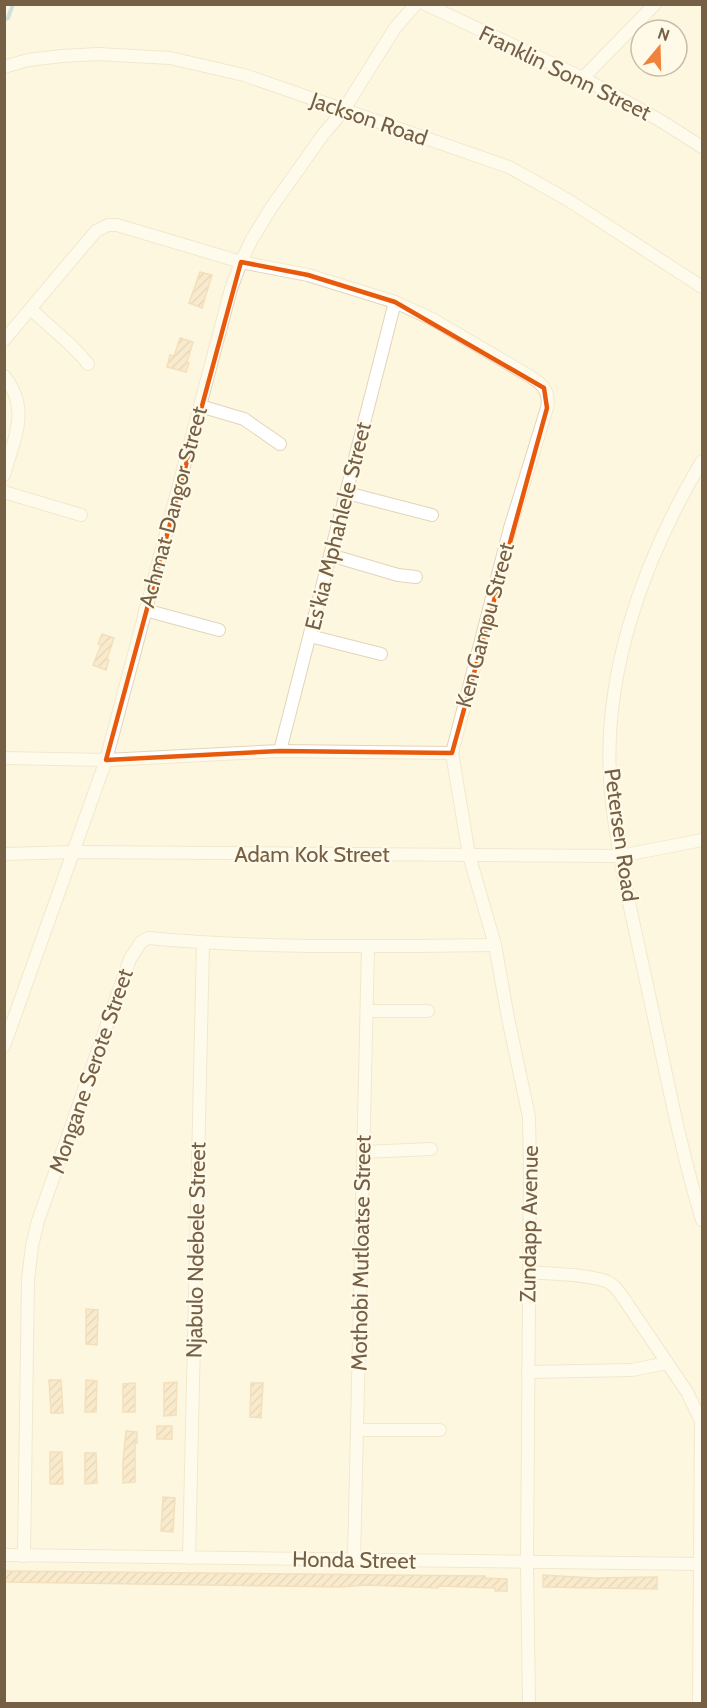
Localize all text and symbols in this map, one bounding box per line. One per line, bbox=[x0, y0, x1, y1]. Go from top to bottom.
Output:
north arrow bbox=[629, 18, 689, 78]
street label: Franklin Sonn Street bbox=[475, 20, 656, 127]
text: N bbox=[655, 23, 672, 45]
street label: Jackson Road bbox=[306, 86, 431, 152]
street label: Achmat Dangor Street bbox=[133, 403, 213, 611]
street label: Es'kia Mphahlele Street bbox=[299, 419, 377, 633]
street label: Ken Gampu Street bbox=[450, 539, 520, 711]
street label: Petersen Road bbox=[598, 767, 644, 903]
street label: Adam Kok Street bbox=[234, 841, 390, 868]
street label: Mongane Serote Street bbox=[43, 964, 139, 1177]
street label: Mothobi Mutloatse Street bbox=[345, 1134, 377, 1371]
street label: Njabulo Ndebele Street bbox=[181, 1141, 211, 1358]
street label: Zundapp Avenue bbox=[514, 1145, 544, 1303]
street label: Honda Street bbox=[292, 1545, 417, 1575]

